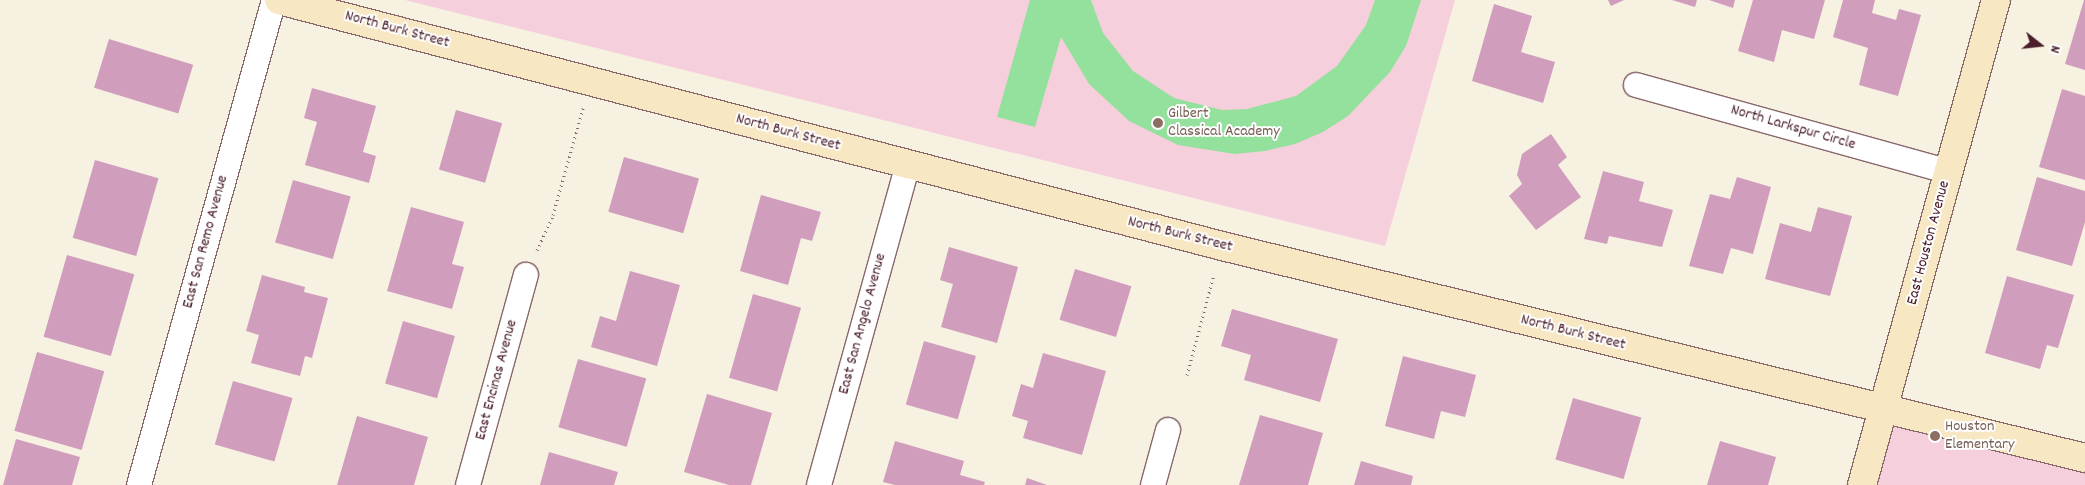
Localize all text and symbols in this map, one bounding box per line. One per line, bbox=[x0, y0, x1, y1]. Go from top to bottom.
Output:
street label: North Burk Street bbox=[343, 7, 451, 53]
north arrow bbox=[2015, 20, 2065, 70]
text: N bbox=[2044, 43, 2065, 55]
street label: North Larkspur Circle bbox=[1728, 101, 1858, 155]
place label: Gilbert Classical Academy bbox=[1168, 104, 1280, 142]
street label: North Burk Street bbox=[734, 110, 842, 156]
marker: Gilbert Classical Academy bbox=[1152, 117, 1164, 129]
street label: East San Remo Avenue bbox=[179, 173, 233, 311]
street label: East Houston Avenue bbox=[1903, 179, 1955, 307]
street label: North Burk Street bbox=[1126, 213, 1234, 257]
street label: East San Angelo Avenue bbox=[835, 251, 891, 397]
street label: North Burk Street bbox=[1519, 311, 1627, 355]
street label: East Encinas Avenue bbox=[472, 318, 522, 442]
place label: Houston Elementary bbox=[1945, 417, 2014, 455]
marker: Houston Elementary bbox=[1929, 430, 1941, 442]

